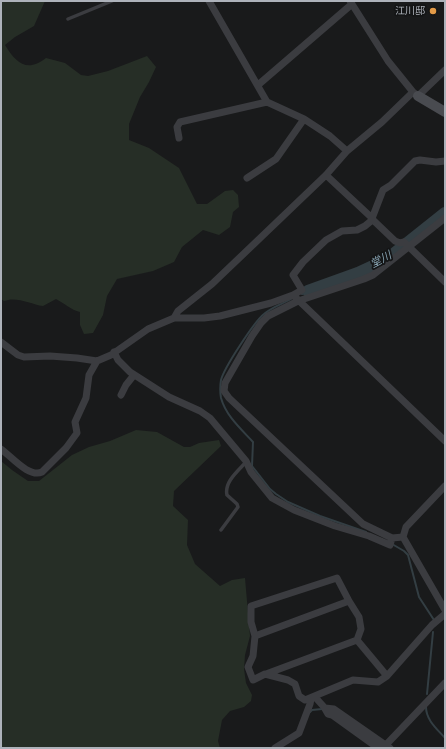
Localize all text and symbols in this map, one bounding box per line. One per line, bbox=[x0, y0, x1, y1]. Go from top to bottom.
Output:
place label: 江川邸 bbox=[395, 5, 425, 17]
marker: 江川邸 bbox=[428, 6, 438, 16]
water label: 堂川 bbox=[368, 249, 394, 271]

